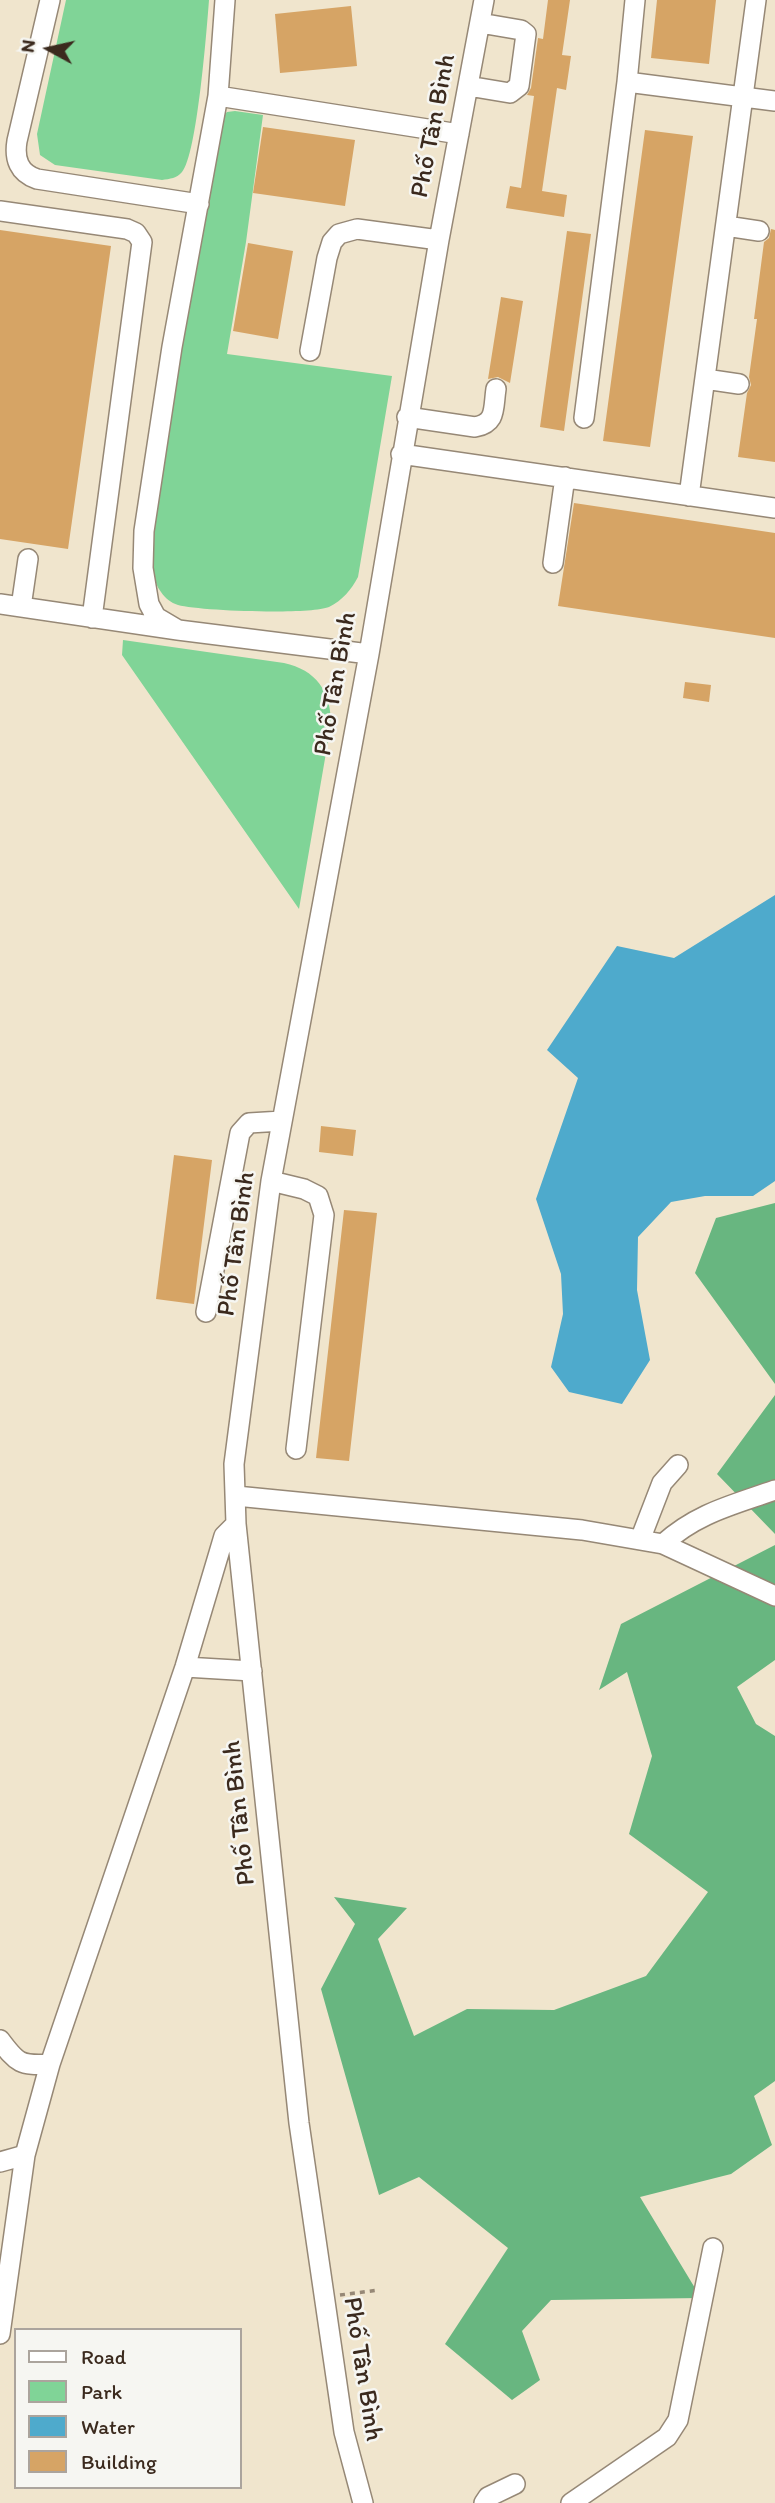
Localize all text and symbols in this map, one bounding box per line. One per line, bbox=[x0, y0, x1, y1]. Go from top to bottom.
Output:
north arrow bbox=[14, 14, 84, 84]
text: N bbox=[15, 38, 40, 54]
street label: Phố Tân Bình bbox=[405, 52, 463, 200]
street label: Phố Tân Bình bbox=[308, 610, 364, 758]
street label: Phố Tân Bình bbox=[211, 1170, 263, 1318]
street label: Phố Tân Bình bbox=[217, 1739, 263, 1887]
street label: Phố Tân Bình bbox=[335, 2295, 389, 2443]
legend bbox=[14, 2328, 242, 2489]
text: Road bbox=[81, 2344, 126, 2369]
text: Park bbox=[81, 2379, 122, 2404]
text: Water bbox=[81, 2414, 135, 2439]
text: Building bbox=[81, 2449, 157, 2474]

